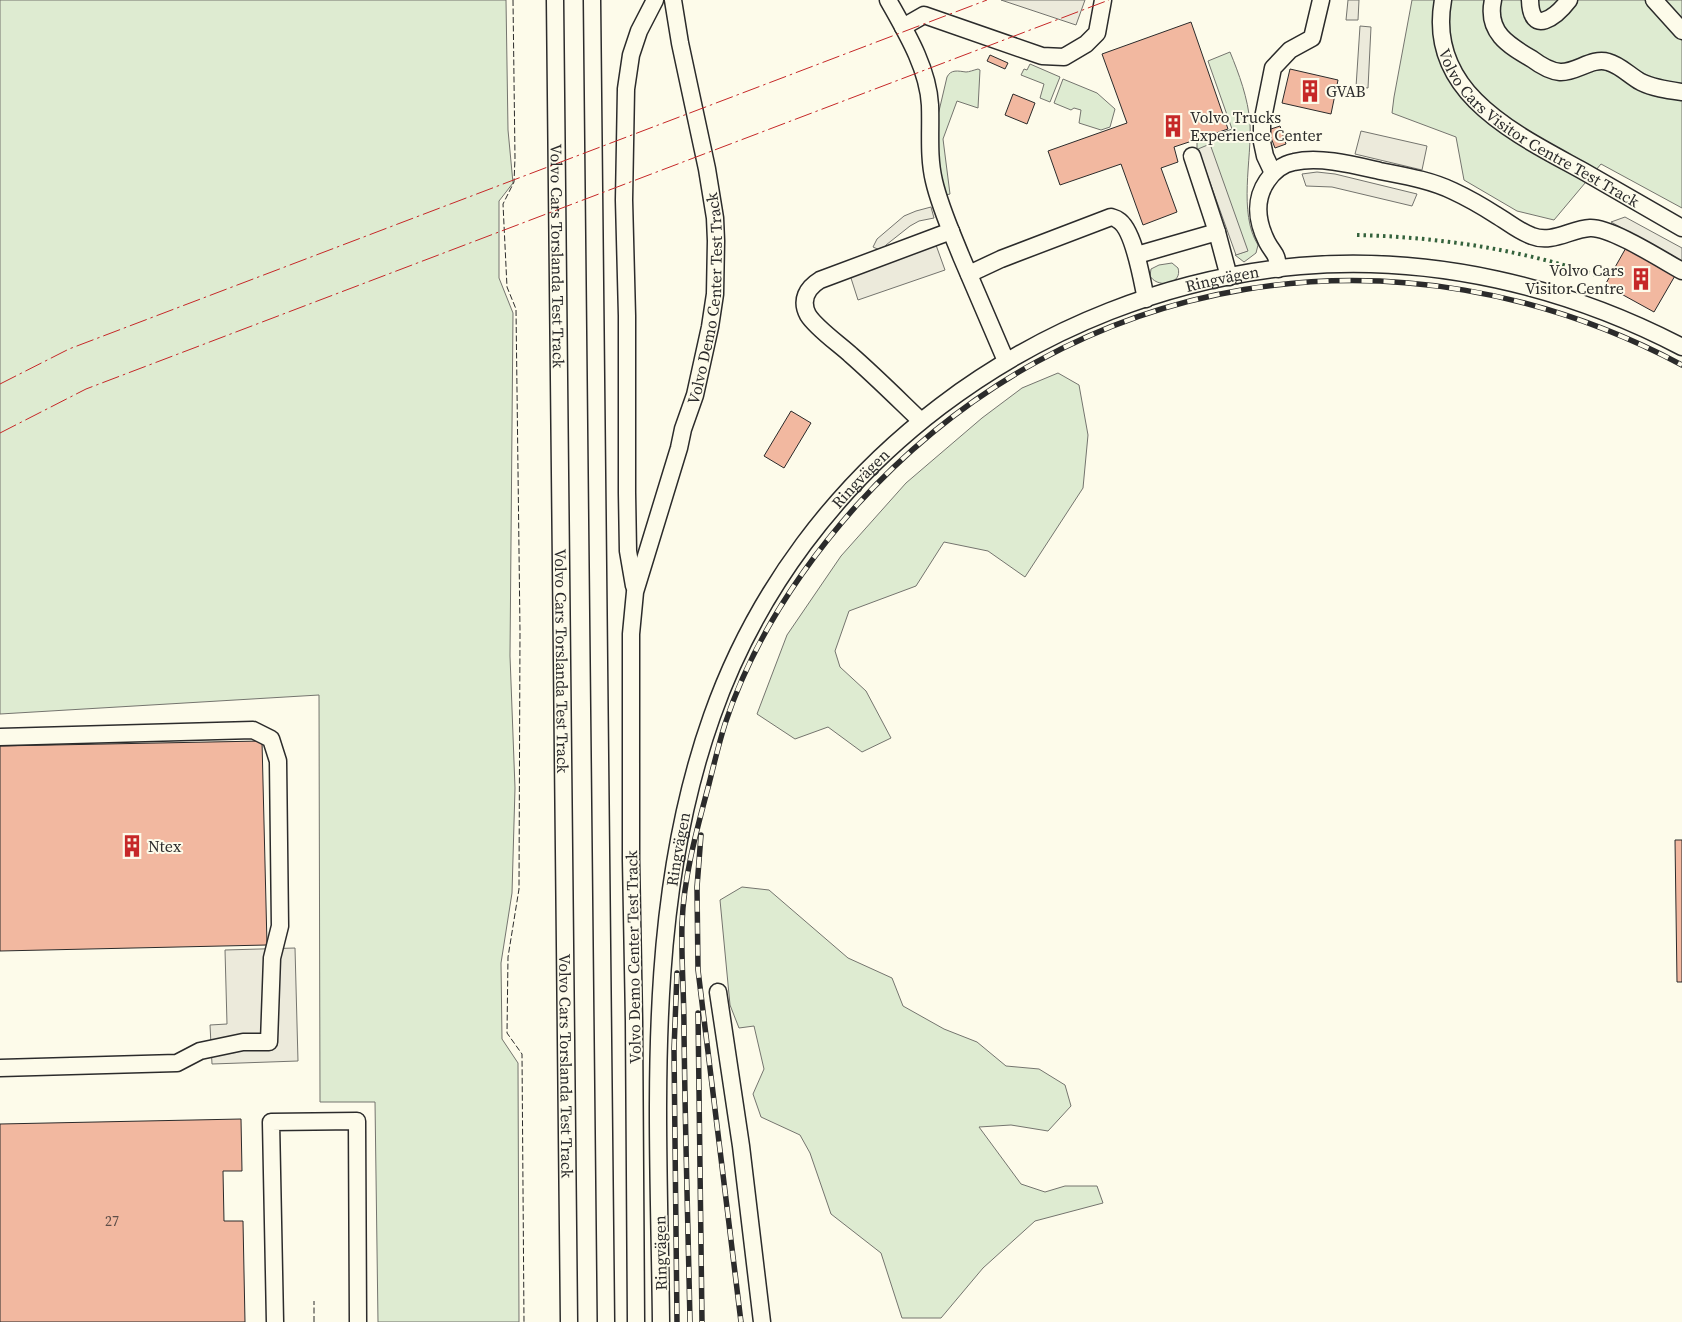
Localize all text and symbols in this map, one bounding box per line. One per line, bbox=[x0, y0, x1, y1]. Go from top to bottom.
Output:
street label: Volvo Cars Visitor Centre Test Track bbox=[1434, 46, 1644, 212]
building icon: GVAB bbox=[1297, 78, 1323, 104]
place label: GVAB bbox=[1326, 80, 1366, 102]
place label: Volvo Trucks Experience Center bbox=[1190, 106, 1323, 146]
building icon: Volvo Trucks Experience Center bbox=[1160, 113, 1186, 139]
street label: Volvo Cars Torslanda Test Track bbox=[546, 144, 570, 369]
street label: Volvo Demo Center Test Track bbox=[682, 191, 727, 407]
place label: Volvo Cars Visitor Centre bbox=[1525, 259, 1624, 299]
street label: Ringvägen bbox=[1183, 260, 1261, 297]
building icon: Volvo Cars Visitor Centre bbox=[1628, 266, 1654, 292]
street label: Ringvägen bbox=[826, 443, 894, 513]
street label: Volvo Cars Torslanda Test Track bbox=[550, 549, 574, 774]
street label: Ringvägen bbox=[660, 810, 695, 888]
building icon: Ntex bbox=[119, 833, 145, 859]
place label: Ntex bbox=[148, 835, 182, 857]
street label: Volvo Demo Center Test Track bbox=[620, 850, 646, 1064]
street label: Volvo Cars Torslanda Test Track bbox=[554, 954, 578, 1179]
house number: 27 bbox=[105, 1211, 119, 1231]
street label: Ringvägen bbox=[648, 1215, 672, 1291]

